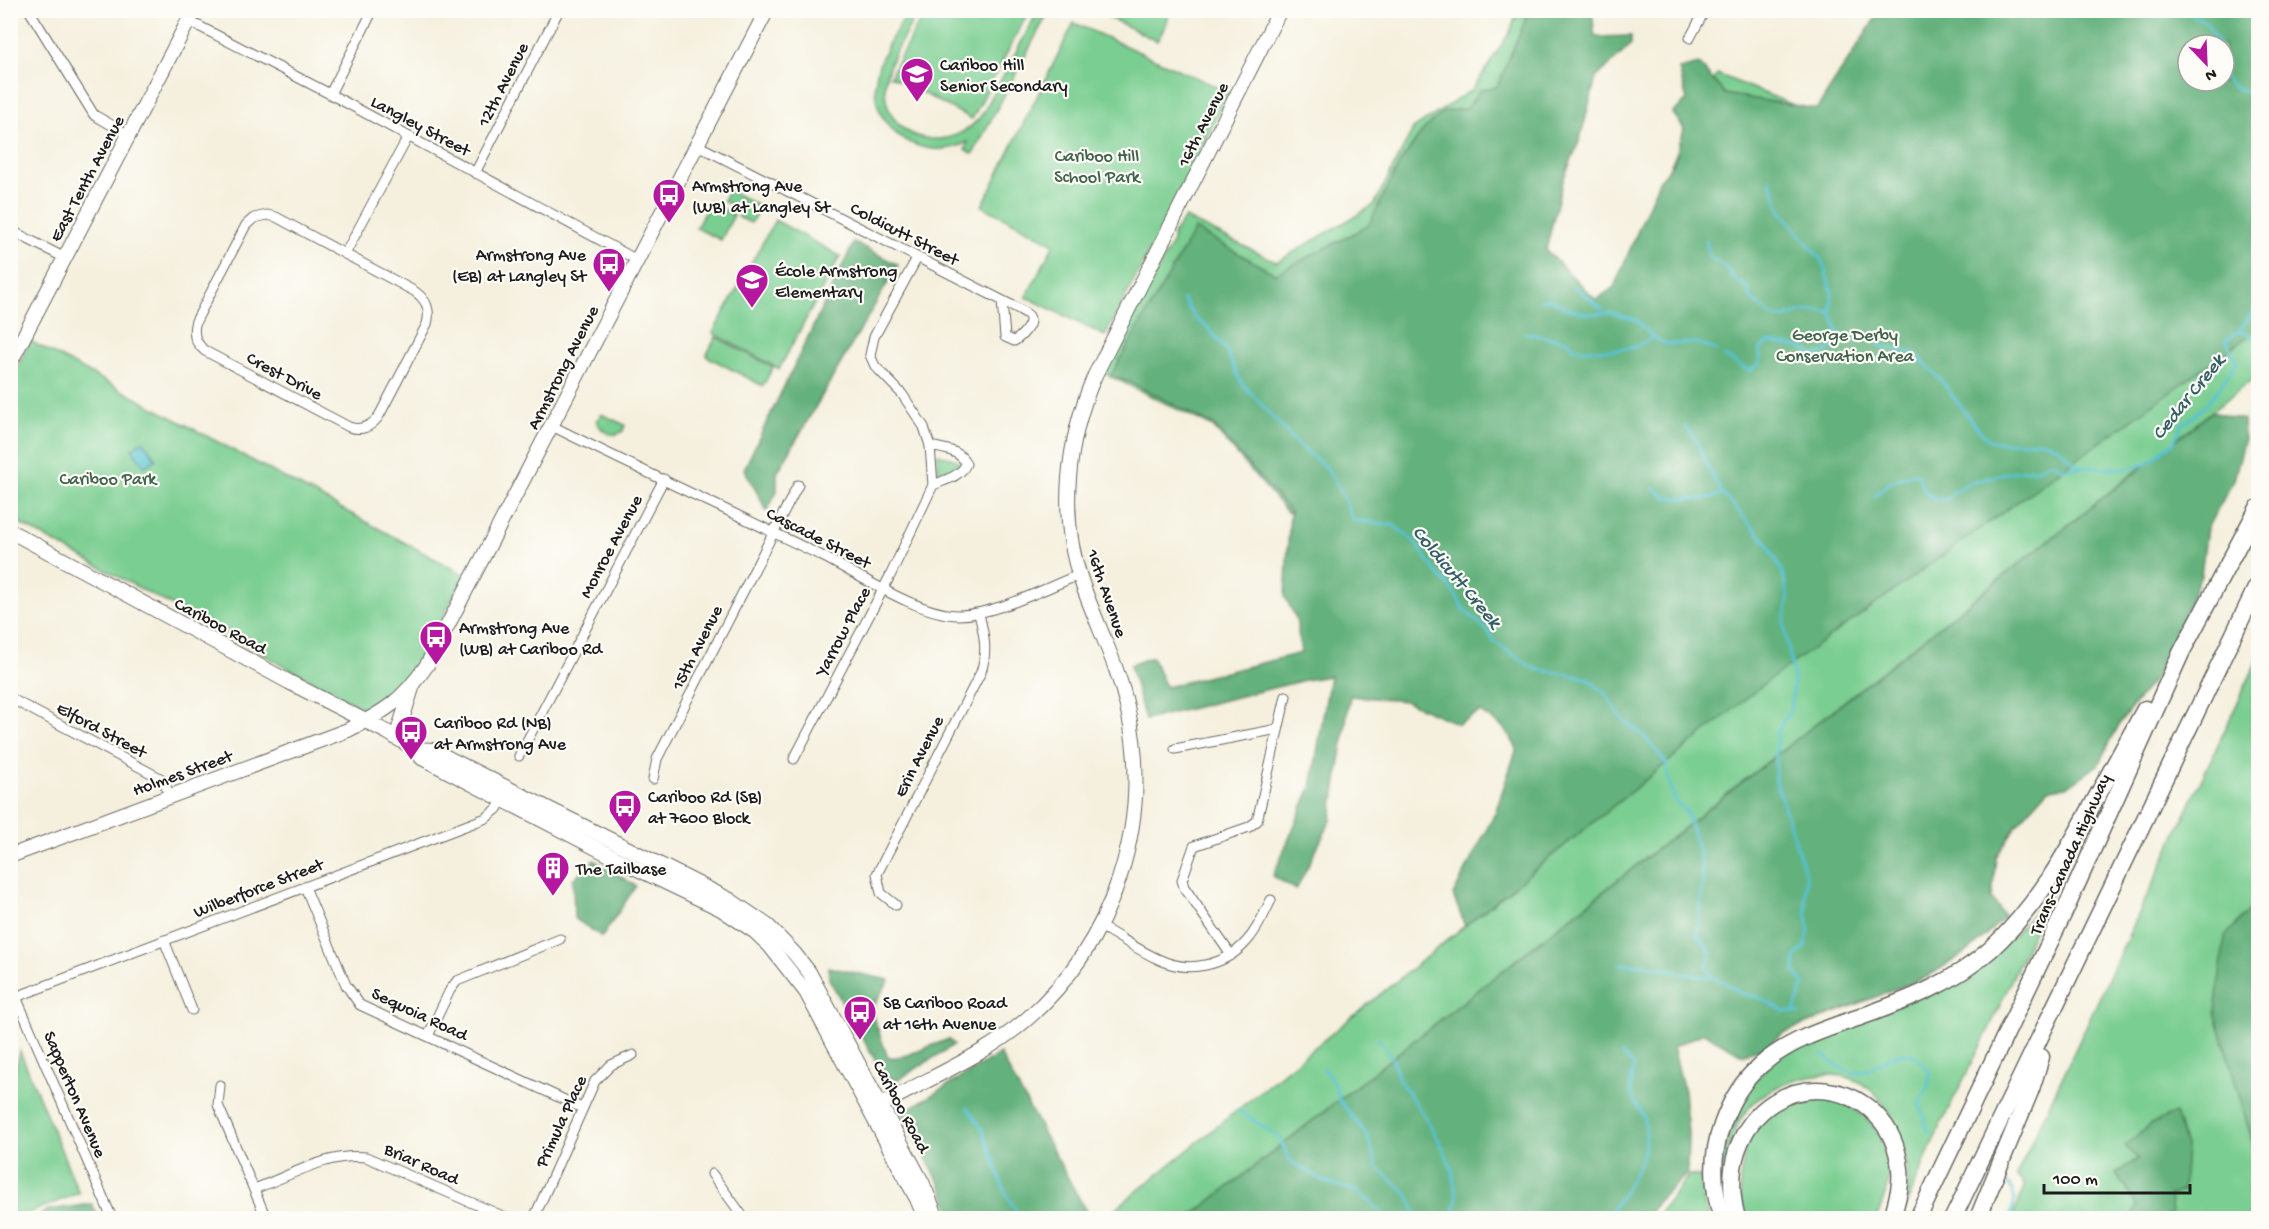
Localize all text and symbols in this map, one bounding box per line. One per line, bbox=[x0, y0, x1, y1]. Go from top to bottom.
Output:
north arrow bbox=[2176, 33, 2236, 93]
street label: 12th Avenue bbox=[474, 39, 535, 132]
school or university icon: Cariboo Hill Senior Secondary bbox=[899, 56, 935, 103]
place label: Cariboo Hill Senior Secondary bbox=[940, 56, 1068, 98]
text: N bbox=[2201, 63, 2219, 85]
street label: 16th Avenue bbox=[1174, 79, 1235, 172]
street label: Langley Street bbox=[366, 92, 475, 163]
street label: East Tenth Avenue bbox=[46, 112, 131, 246]
park label: Cariboo Hill School Park bbox=[1054, 147, 1142, 189]
bus stop icon: Armstrong Ave (WB) at Langley St bbox=[651, 177, 687, 224]
place label: Armstrong Ave (WB) at Langley St bbox=[692, 177, 832, 219]
street label: Coldicutt Street bbox=[846, 199, 963, 272]
place label: Armstrong Ave (EB) at Langley St bbox=[452, 246, 588, 288]
bus stop icon: Armstrong Ave (EB) at Langley St bbox=[591, 246, 627, 293]
school or university icon: École Armstrong Elementary bbox=[734, 262, 770, 309]
place label: École Armstrong Elementary bbox=[775, 262, 897, 304]
street label: Armstrong Avenue bbox=[524, 302, 605, 434]
park label: George Derby Conservation Area bbox=[1776, 326, 1915, 368]
street label: Crest Drive bbox=[242, 348, 326, 406]
water label: Cedar Creek bbox=[2148, 349, 2232, 446]
park label: Cariboo Park bbox=[60, 470, 158, 491]
street label: Monroe Avenue bbox=[576, 491, 649, 602]
street label: Cascade Street bbox=[762, 504, 875, 575]
water label: Coldicutt Creek bbox=[1406, 522, 1506, 636]
street label: 16th Avenue bbox=[1080, 546, 1131, 641]
street label: Yarrow Place bbox=[811, 583, 877, 682]
street label: Cariboo Road bbox=[170, 594, 271, 661]
street label: 15th Avenue bbox=[667, 602, 729, 695]
bus stop icon: Armstrong Ave (WB) at Cariboo Rd bbox=[418, 619, 454, 666]
place label: Armstrong Ave (WB) at Cariboo Rd bbox=[459, 619, 603, 661]
street label: Elford Street bbox=[52, 699, 151, 765]
street label: Erin Avenue bbox=[891, 712, 950, 801]
bus stop icon: Cariboo Rd (NB) at Armstrong Ave bbox=[393, 714, 429, 761]
place label: Cariboo Rd (NB) at Armstrong Ave bbox=[434, 714, 567, 756]
street label: Holmes Street bbox=[130, 746, 237, 802]
street label: Trans-Canada Highway bbox=[2026, 771, 2116, 940]
bus stop icon: Cariboo Rd (SB) at 7600 Block bbox=[607, 788, 643, 835]
place label: Cariboo Rd (SB) at 7600 Block bbox=[648, 788, 762, 830]
building icon: The Tailbase bbox=[535, 850, 571, 897]
street label: Wilberforce Street bbox=[191, 854, 328, 924]
place label: The Tailbase bbox=[575, 860, 667, 881]
street label: Sequoia Road bbox=[368, 984, 472, 1047]
bus stop icon: SB Cariboo Road at 16th Avenue bbox=[842, 994, 878, 1041]
place label: SB Cariboo Road at 16th Avenue bbox=[883, 994, 1008, 1036]
street label: Sapperton Avenue bbox=[38, 1029, 110, 1162]
street label: Cariboo Road bbox=[867, 1057, 934, 1158]
street label: Primula Place bbox=[531, 1072, 593, 1172]
street label: Briar Road bbox=[380, 1139, 463, 1192]
scale bar bbox=[2044, 1157, 2190, 1195]
text: 100 m bbox=[2052, 1170, 2098, 1191]

